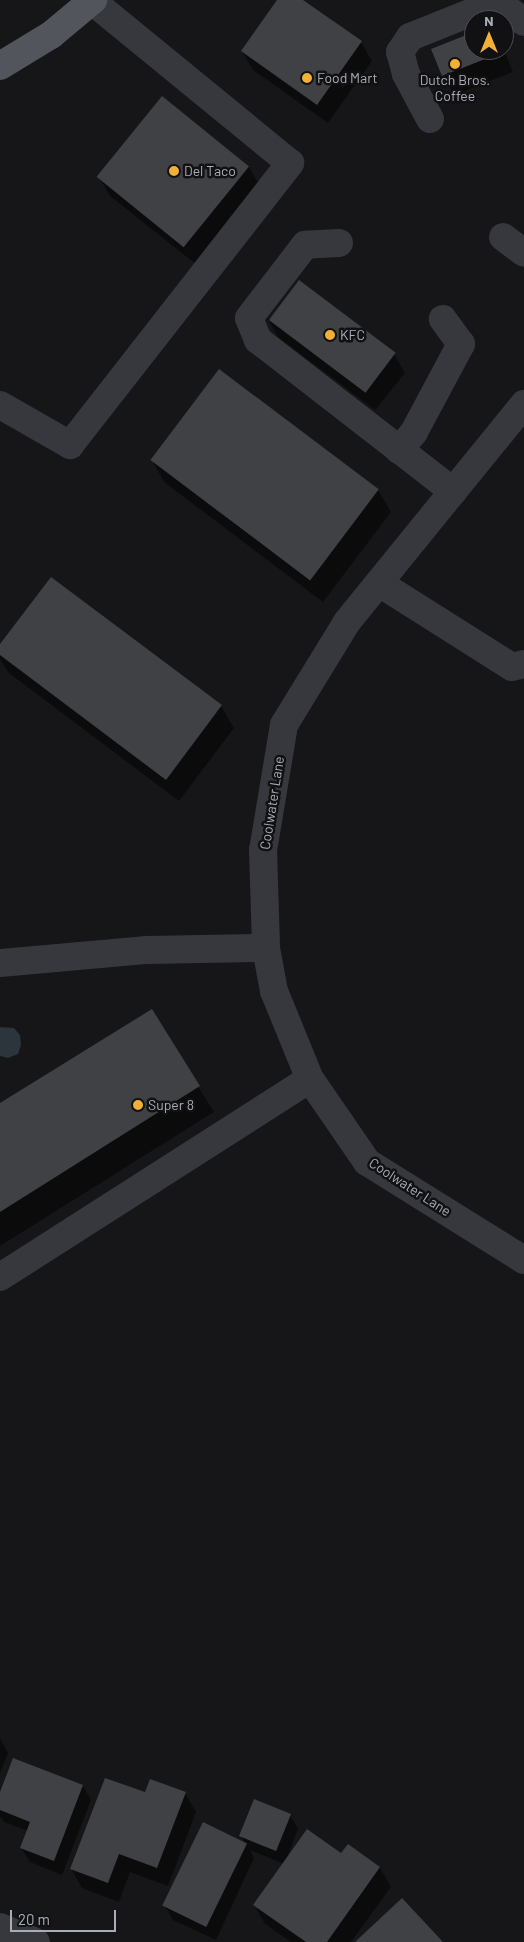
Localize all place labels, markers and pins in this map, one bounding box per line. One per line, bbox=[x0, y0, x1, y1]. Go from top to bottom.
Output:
marker: Dutch Bros. Coffee bbox=[449, 58, 461, 70]
place label: Food Mart bbox=[317, 70, 378, 86]
marker: Food Mart bbox=[301, 72, 313, 84]
place label: Dutch Bros. Coffee bbox=[420, 72, 490, 104]
place label: Del Taco bbox=[184, 163, 236, 179]
marker: Del Taco bbox=[168, 165, 180, 177]
place label: KFC bbox=[340, 327, 365, 343]
marker: KFC bbox=[324, 329, 336, 341]
place label: Super 8 bbox=[148, 1097, 194, 1113]
marker: Super 8 bbox=[132, 1099, 144, 1111]

